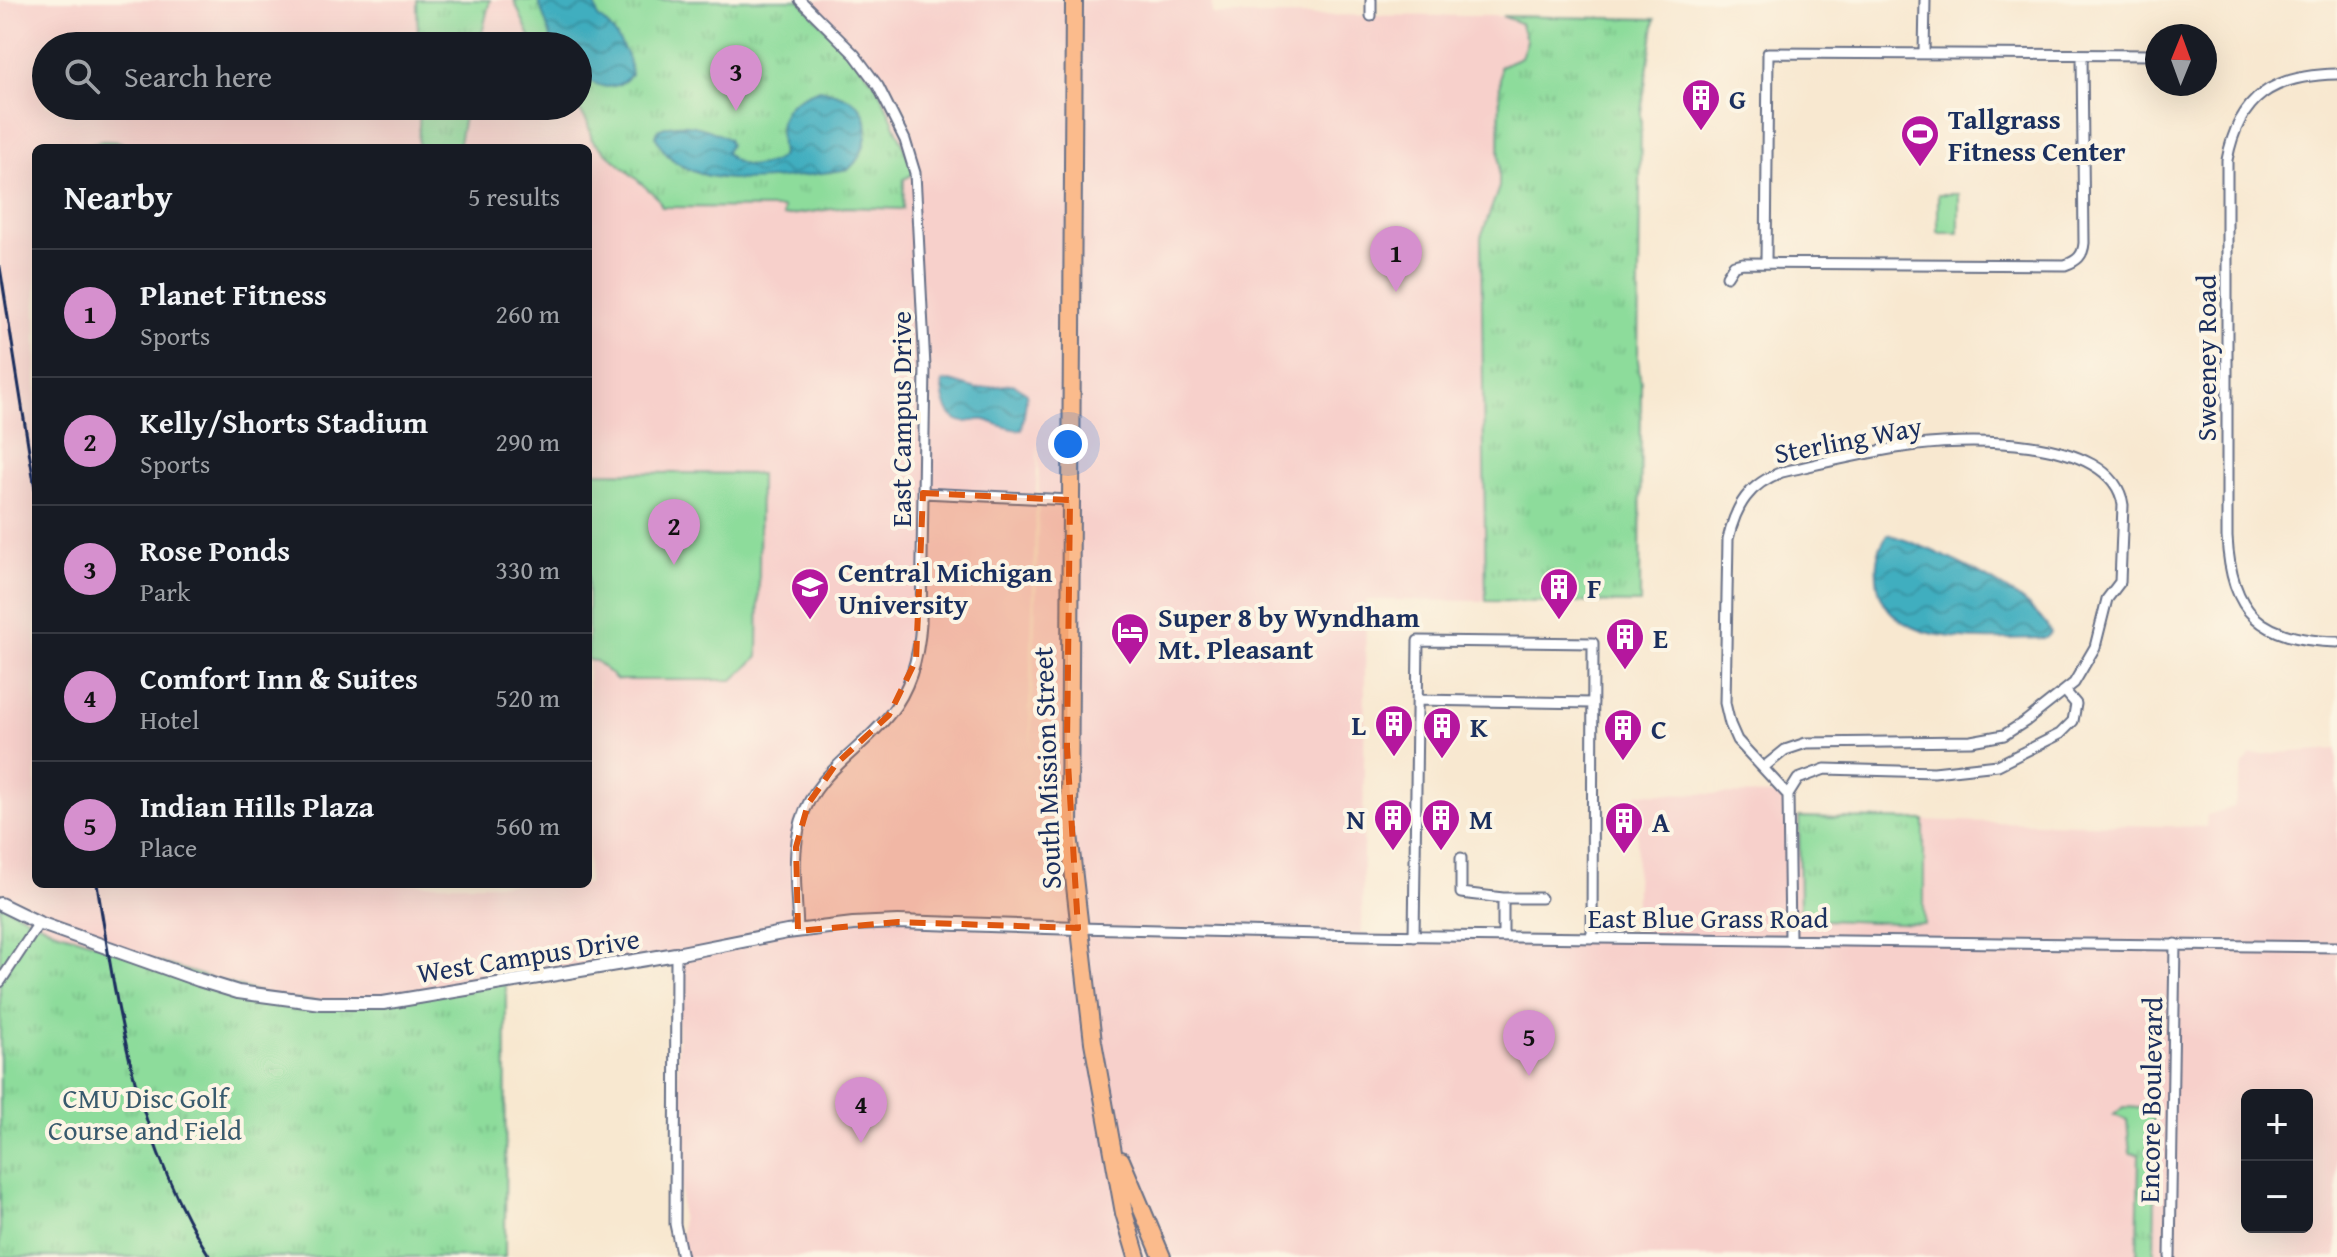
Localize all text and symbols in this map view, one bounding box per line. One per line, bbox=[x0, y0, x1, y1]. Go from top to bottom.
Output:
north arrow bbox=[2145, 24, 2217, 96]
search box bbox=[32, 32, 592, 120]
pin: 3 bbox=[710, 45, 762, 111]
icon: search bbox=[60, 54, 104, 98]
text: Search here bbox=[124, 54, 272, 98]
building icon: G bbox=[1680, 77, 1722, 132]
place label: G bbox=[1729, 78, 1746, 119]
place label: Tallgrass Fitness Center bbox=[1948, 98, 2126, 171]
sports icon: Tallgrass Fitness Center bbox=[1899, 113, 1941, 168]
text: Nearby bbox=[64, 172, 173, 221]
text: 5 results bbox=[468, 177, 560, 216]
pin: 1 bbox=[1370, 226, 1422, 292]
text: Planet Fitness bbox=[140, 272, 327, 316]
street label: Sweeney Road bbox=[2185, 275, 2226, 441]
text: 1 bbox=[83, 294, 97, 333]
text: 260 m bbox=[495, 294, 560, 333]
street label: East Campus Drive bbox=[880, 311, 921, 527]
text: Sports bbox=[140, 316, 210, 355]
text: Kelly/Shorts Stadium bbox=[140, 400, 428, 444]
street label: Sterling Way bbox=[1771, 405, 1925, 473]
text: 2 bbox=[83, 422, 97, 461]
text: 290 m bbox=[495, 422, 560, 461]
your location bbox=[1048, 424, 1088, 464]
text: Sports bbox=[140, 444, 210, 483]
pin: 2 bbox=[648, 499, 700, 565]
text: Rose Ponds bbox=[140, 528, 290, 572]
text: 3 bbox=[83, 550, 97, 589]
text: 330 m bbox=[495, 550, 560, 589]
place label: Central Michigan University bbox=[838, 551, 1053, 624]
school or university icon: Central Michigan University bbox=[789, 566, 831, 621]
building icon: F bbox=[1538, 566, 1580, 621]
place label: F bbox=[1587, 567, 1601, 608]
text: Park bbox=[140, 572, 190, 611]
place label: Super 8 by Wyndham Mt. Pleasant bbox=[1158, 596, 1420, 669]
hotel icon: Super 8 by Wyndham Mt. Pleasant bbox=[1109, 611, 1151, 666]
building icon: E bbox=[1604, 616, 1646, 671]
place label: E bbox=[1653, 617, 1668, 658]
street label: South Mission Street bbox=[1021, 646, 1071, 890]
text: Comfort Inn & Suites bbox=[140, 656, 418, 700]
text: 4 bbox=[83, 678, 97, 717]
text: 520 m bbox=[495, 678, 560, 717]
text: Hotel bbox=[140, 700, 199, 739]
building icon: L bbox=[1373, 703, 1415, 758]
place label: L bbox=[1351, 704, 1366, 745]
building icon: K bbox=[1421, 705, 1463, 760]
place label: K bbox=[1470, 706, 1488, 747]
building icon: C bbox=[1602, 707, 1644, 762]
place label: C bbox=[1651, 708, 1667, 749]
text: Indian Hills Plaza bbox=[140, 784, 374, 828]
building icon: N bbox=[1372, 797, 1414, 852]
building icon: M bbox=[1420, 797, 1462, 852]
place label: N bbox=[1346, 798, 1365, 839]
place label: M bbox=[1469, 798, 1493, 839]
building icon: A bbox=[1603, 800, 1645, 855]
place label: A bbox=[1652, 801, 1670, 842]
text: 5 bbox=[83, 806, 97, 845]
text: 560 m bbox=[495, 806, 560, 845]
text: Place bbox=[140, 828, 197, 867]
street label: East Blue Grass Road bbox=[1588, 897, 1828, 938]
street label: West Campus Drive bbox=[414, 917, 642, 993]
street label: Encore Boulevard bbox=[2128, 997, 2172, 1203]
pin: 5 bbox=[1503, 1010, 1555, 1076]
park label: CMU Disc Golf Course and Field bbox=[48, 1077, 242, 1150]
pin: 4 bbox=[835, 1077, 887, 1143]
map controls bbox=[2241, 1089, 2313, 1233]
button: + bbox=[2241, 1089, 2313, 1161]
button: − bbox=[2241, 1161, 2313, 1233]

